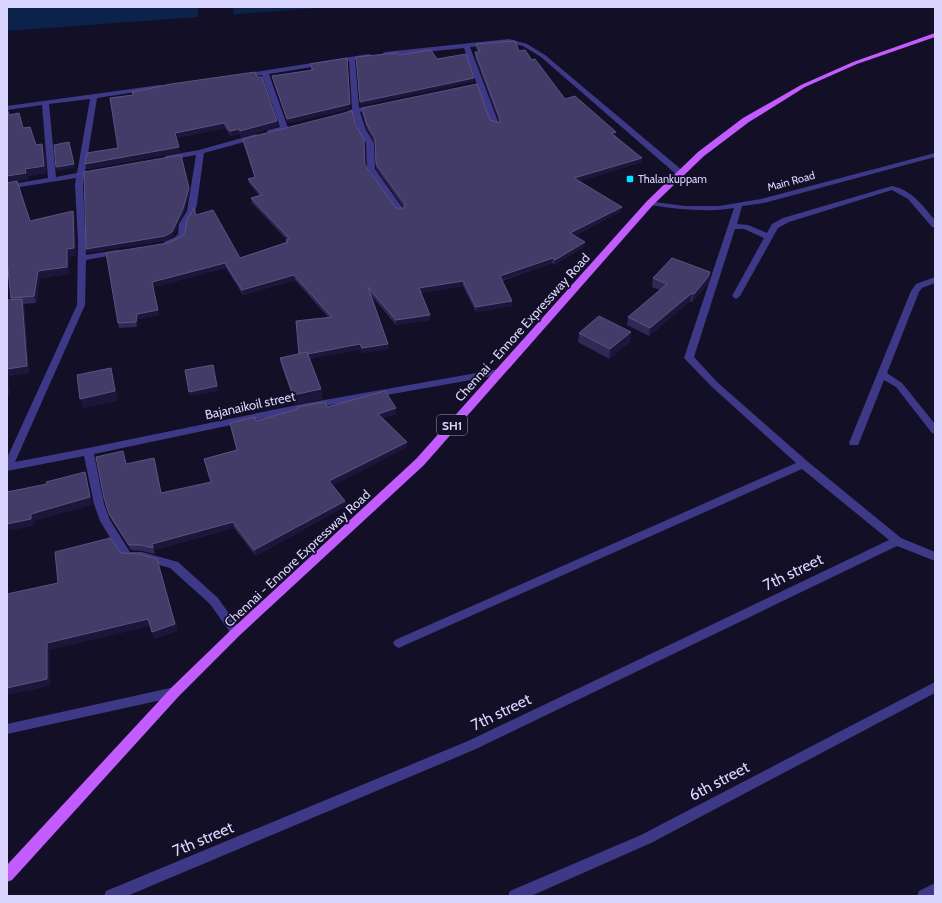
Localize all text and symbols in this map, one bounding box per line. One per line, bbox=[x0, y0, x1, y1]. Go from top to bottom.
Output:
street label: Main Road bbox=[766, 168, 816, 194]
place label: Thalankuppam bbox=[638, 172, 707, 186]
marker: Thalankuppam bbox=[625, 174, 635, 184]
street label: Chennai - Ennore Expressway Road bbox=[451, 250, 593, 404]
street label: Bajanaikoil street bbox=[203, 387, 298, 423]
road number: SH1 bbox=[437, 415, 467, 435]
street label: Chennai - Ennore Expressway Road bbox=[221, 486, 373, 630]
street label: 7th street bbox=[760, 549, 827, 595]
street label: 7th street bbox=[468, 689, 535, 735]
street label: 6th street bbox=[686, 757, 753, 805]
street label: 7th street bbox=[170, 817, 237, 860]

